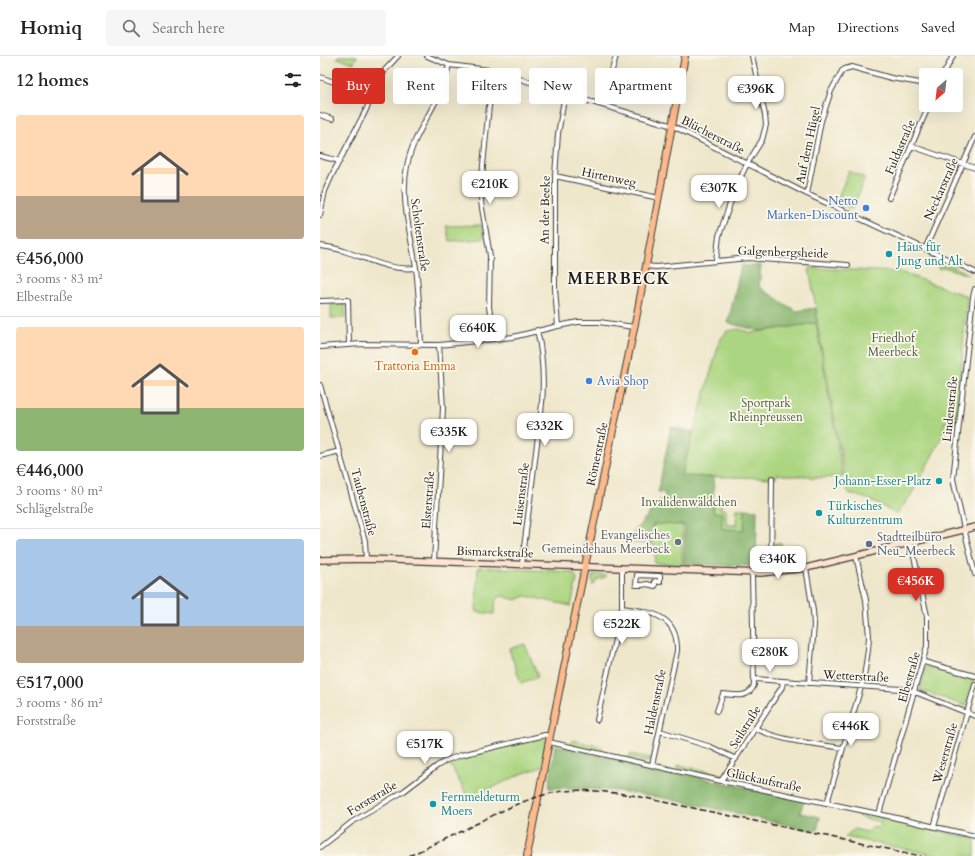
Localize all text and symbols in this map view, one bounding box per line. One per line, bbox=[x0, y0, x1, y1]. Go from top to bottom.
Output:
search box bbox=[106, 10, 386, 46]
text: Homiq bbox=[20, 15, 82, 41]
icon: search bbox=[120, 17, 142, 39]
text: Search here bbox=[152, 18, 225, 38]
text: Map bbox=[789, 18, 815, 37]
text: Directions bbox=[837, 18, 899, 37]
text: Saved bbox=[921, 18, 955, 37]
chip: Buy bbox=[332, 68, 385, 104]
chip: Rent bbox=[393, 68, 449, 104]
chip: Filters bbox=[457, 68, 521, 104]
chip: New bbox=[529, 68, 587, 104]
chip: Apartment bbox=[595, 68, 686, 104]
north arrow bbox=[919, 68, 963, 112]
map controls bbox=[919, 68, 963, 112]
text: 12 homes bbox=[16, 69, 89, 92]
icon: filters bbox=[282, 69, 304, 91]
pin: €396K bbox=[728, 76, 784, 110]
text: €396K bbox=[737, 80, 775, 98]
street label: Auf dem Hügel bbox=[792, 105, 824, 185]
street label: Blücherstraße bbox=[678, 112, 748, 158]
street label: Fuldastraße bbox=[881, 117, 919, 177]
icon: home bbox=[124, 141, 196, 213]
street label: Neckarstraße bbox=[920, 155, 962, 223]
street label: Hirtenweg bbox=[580, 163, 638, 191]
pin: €210K bbox=[462, 171, 518, 205]
text: €210K bbox=[471, 175, 509, 193]
street label: An der Beeke bbox=[536, 175, 554, 245]
pin: €307K bbox=[691, 175, 747, 209]
text: €307K bbox=[700, 179, 738, 197]
place label: Netto Marken-Discount bbox=[767, 193, 859, 223]
street label: Scholtenstraße bbox=[407, 197, 433, 273]
marker: Netto Marken-Discount bbox=[861, 203, 871, 213]
place label: Haus für Jung und Alt bbox=[895, 239, 963, 269]
street label: Galgenbergsheide bbox=[737, 242, 829, 262]
text: €456,000 bbox=[16, 247, 83, 270]
marker: Haus für Jung und Alt bbox=[884, 249, 894, 259]
district label: MEERBECK bbox=[568, 268, 670, 290]
text: 3 rooms · 83 m² bbox=[16, 270, 103, 288]
text: Elbestraße bbox=[16, 288, 73, 306]
pin: €640K bbox=[450, 315, 506, 349]
text: €640K bbox=[459, 319, 497, 337]
park label: Friedhof Meerbeck bbox=[868, 330, 919, 360]
marker: Trattoria Emma bbox=[410, 347, 420, 357]
icon: home bbox=[124, 353, 196, 425]
place label: Trattoria Emma bbox=[374, 358, 457, 374]
place label: Avia Shop bbox=[597, 373, 649, 389]
street label: Lindenstraße bbox=[939, 375, 961, 443]
marker: Avia Shop bbox=[584, 376, 594, 386]
park label: Sportpark Rheinpreussen bbox=[729, 395, 803, 425]
pin: €332K bbox=[517, 413, 573, 447]
text: €332K bbox=[526, 417, 564, 435]
pin: €335K bbox=[421, 419, 477, 453]
street label: Römerstraße bbox=[582, 421, 612, 487]
text: €335K bbox=[430, 423, 468, 441]
text: €446,000 bbox=[16, 459, 83, 482]
street label: Luisenstraße bbox=[509, 462, 533, 526]
street label: Taubenstraße bbox=[347, 466, 381, 538]
street label: Elsterstraße bbox=[418, 470, 438, 530]
place label: Johann-Esser-Platz bbox=[833, 473, 932, 489]
marker: Johann-Esser-Platz bbox=[934, 476, 944, 486]
text: 3 rooms · 80 m² bbox=[16, 482, 103, 500]
park label: Invalidenwäldchen bbox=[641, 494, 737, 510]
place label: Türkisches Kulturzentrum bbox=[827, 498, 904, 528]
text: Schlägelstraße bbox=[16, 500, 94, 518]
marker: Türkisches Kulturzentrum bbox=[814, 508, 824, 518]
place label: Evangelisches Gemeindehaus Meerbeck bbox=[541, 527, 671, 557]
place label: Stadtteilbüro Neu_Meerbeck bbox=[877, 529, 956, 559]
marker: Evangelisches Gemeindehaus Meerbeck bbox=[673, 537, 683, 547]
marker: Stadtteilbüro Neu_Meerbeck bbox=[864, 539, 874, 549]
street label: Bismarckstraße bbox=[456, 543, 534, 561]
pin: €340K bbox=[750, 546, 806, 580]
text: €340K bbox=[759, 550, 797, 568]
icon: home bbox=[124, 565, 196, 637]
pin: €456K bbox=[888, 568, 944, 602]
text: €456K bbox=[897, 572, 935, 590]
pin: €522K bbox=[594, 611, 650, 645]
text: €522K bbox=[603, 615, 641, 633]
pin: €280K bbox=[742, 639, 798, 673]
text: €280K bbox=[751, 643, 789, 661]
street label: Elbestraße bbox=[894, 650, 924, 704]
street label: Wetterstraße bbox=[822, 666, 889, 686]
street label: Haldenstraße bbox=[640, 668, 670, 736]
text: €517,000 bbox=[16, 671, 83, 694]
text: 3 rooms · 86 m² bbox=[16, 694, 103, 712]
street label: Seilstraße bbox=[726, 702, 764, 752]
text: Forststraße bbox=[16, 712, 76, 730]
pin: €446K bbox=[823, 713, 879, 747]
text: €446K bbox=[832, 717, 870, 735]
street label: Weserstraße bbox=[928, 721, 961, 786]
pin: €517K bbox=[397, 731, 453, 765]
text: €517K bbox=[406, 735, 444, 753]
street label: Glückaufstraße bbox=[725, 764, 803, 796]
street label: Forststraße bbox=[344, 777, 400, 819]
place label: Fernmeldeturm Moers bbox=[441, 789, 521, 819]
marker: Fernmeldeturm Moers bbox=[428, 799, 438, 809]

